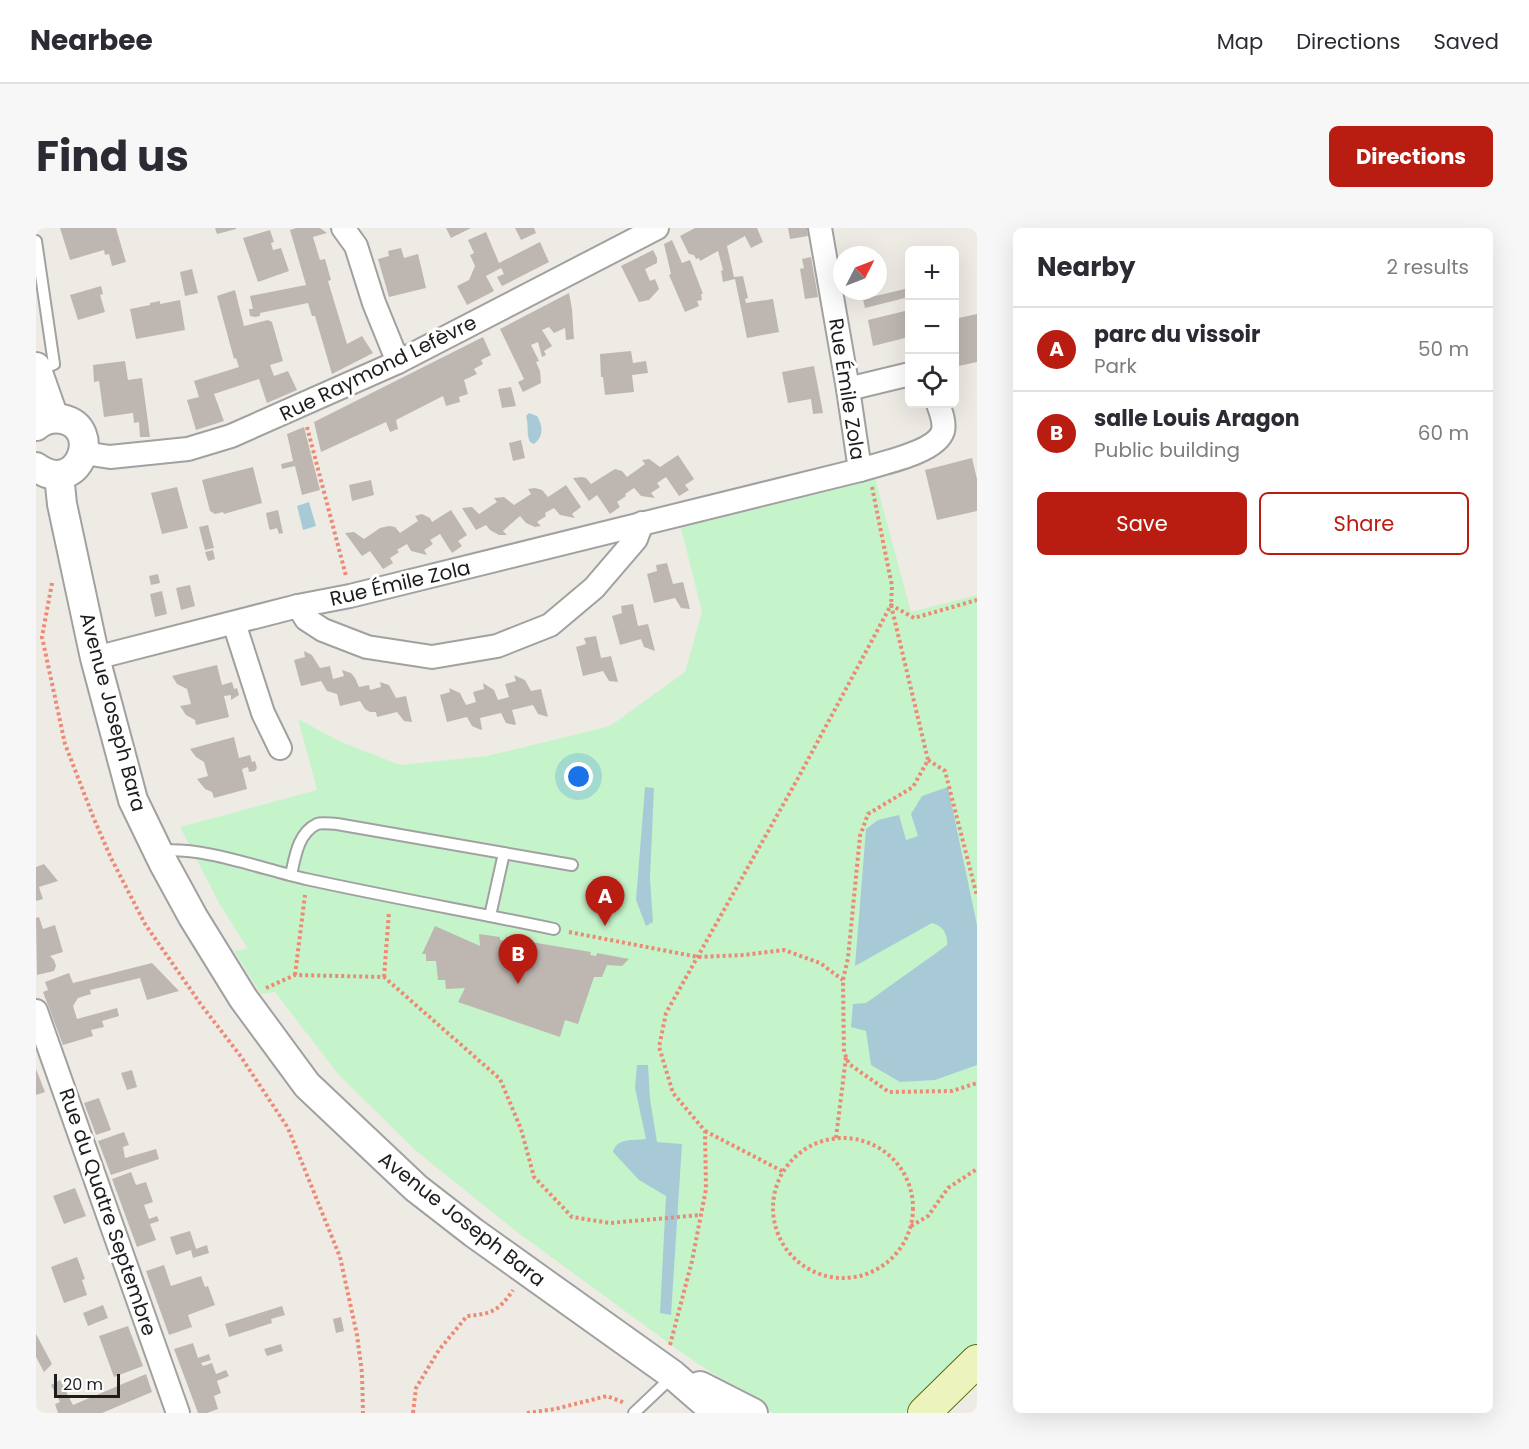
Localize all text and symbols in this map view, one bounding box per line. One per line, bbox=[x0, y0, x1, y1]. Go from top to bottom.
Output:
text: Nearbee bbox=[30, 21, 153, 60]
text: Map bbox=[1217, 27, 1263, 56]
text: Directions bbox=[1296, 27, 1400, 56]
text: Saved bbox=[1433, 27, 1499, 56]
button: Directions bbox=[1329, 126, 1493, 187]
text: Find us bbox=[36, 127, 189, 186]
north arrow bbox=[833, 246, 887, 300]
map controls bbox=[905, 246, 959, 408]
button: + bbox=[905, 246, 959, 300]
text: Nearby bbox=[1037, 249, 1135, 285]
text: 2 results bbox=[1386, 253, 1469, 281]
button: − bbox=[905, 300, 959, 354]
street label: Rue Raymond Lefèvre bbox=[275, 308, 481, 428]
street label: Rue Émile Zola bbox=[822, 316, 872, 462]
text: parc du vissoir bbox=[1094, 319, 1260, 350]
text: A bbox=[1049, 335, 1064, 363]
text: 50 m bbox=[1418, 335, 1469, 363]
text: Park bbox=[1094, 352, 1137, 380]
button: locate bbox=[905, 354, 959, 408]
text: salle Louis Aragon bbox=[1094, 403, 1300, 434]
text: B bbox=[1050, 419, 1063, 447]
text: 60 m bbox=[1418, 419, 1469, 447]
text: Public building bbox=[1094, 436, 1240, 464]
button: Save bbox=[1037, 492, 1247, 555]
button: Share bbox=[1259, 492, 1469, 555]
street label: Rue Émile Zola bbox=[327, 553, 473, 613]
street label: Avenue Joseph Bara bbox=[73, 609, 153, 815]
your location bbox=[564, 762, 593, 791]
pin: A bbox=[586, 876, 624, 926]
pin: B bbox=[498, 934, 538, 984]
street label: Rue du Quatre Septembre bbox=[52, 1084, 164, 1340]
street label: Avenue Joseph Bara bbox=[373, 1145, 551, 1293]
scale bar bbox=[54, 1371, 120, 1398]
text: 20 m bbox=[63, 1373, 103, 1396]

